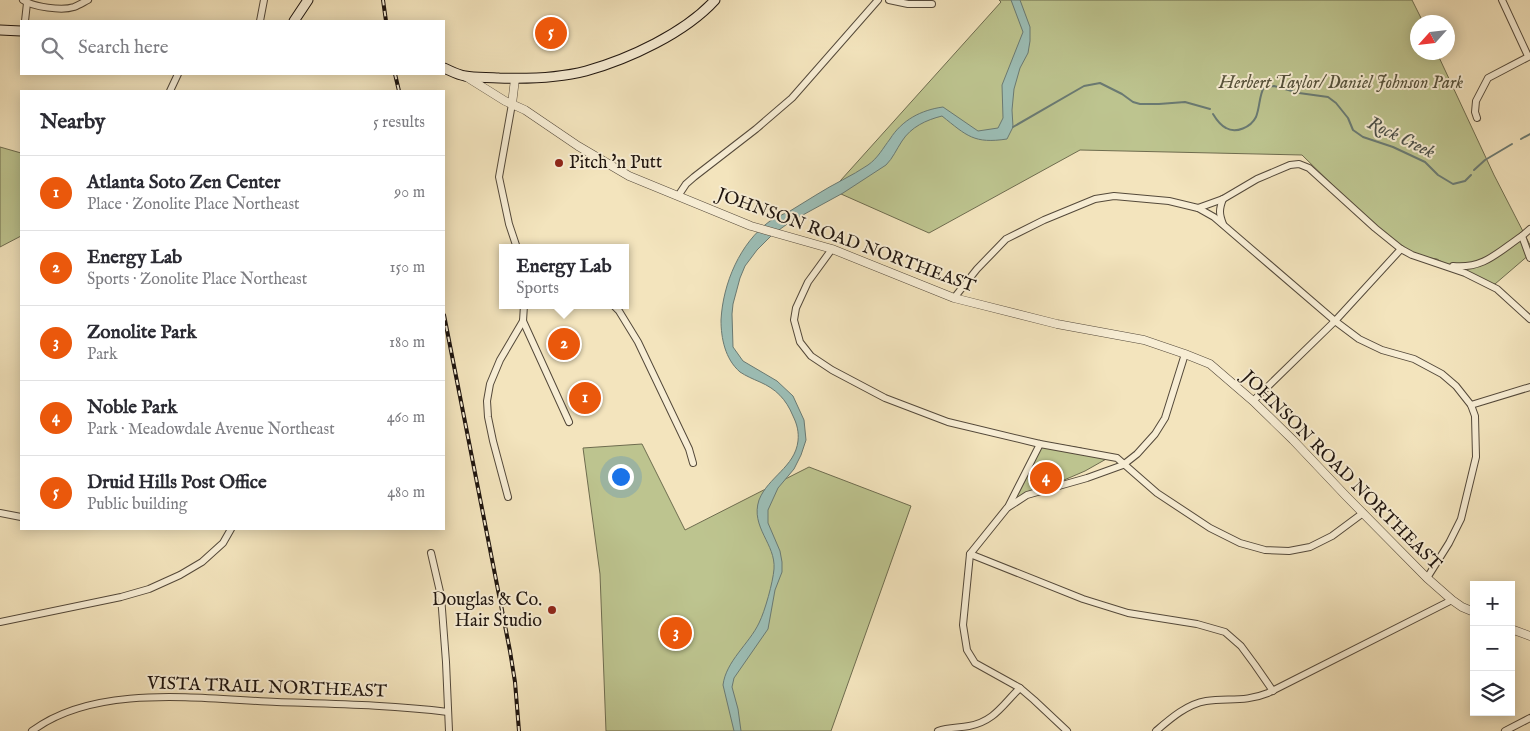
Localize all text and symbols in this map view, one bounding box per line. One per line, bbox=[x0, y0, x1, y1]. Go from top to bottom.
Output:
pin: 5 bbox=[535, 14, 567, 52]
north arrow bbox=[1410, 15, 1455, 60]
search box bbox=[20, 20, 445, 75]
icon: search bbox=[38, 34, 66, 62]
text: Search here bbox=[78, 36, 169, 60]
park label: Herbert Taylor/ Daniel Johnson Park bbox=[1218, 72, 1463, 95]
text: Nearby bbox=[40, 109, 105, 136]
water label: Rock Creek bbox=[1363, 111, 1439, 165]
text: 5 results bbox=[373, 113, 425, 133]
place label: Pitch 'n Putt bbox=[569, 152, 662, 175]
marker: Pitch 'n Putt bbox=[553, 157, 565, 169]
text: Atlanta Soto Zen Center bbox=[87, 171, 280, 195]
text: 1 bbox=[53, 183, 59, 203]
text: 90 m bbox=[394, 183, 425, 203]
street label: JOHNSON ROAD NORTHEAST bbox=[712, 183, 978, 299]
text: Place · Zonolite Place Northeast bbox=[87, 195, 300, 215]
popup bbox=[499, 244, 629, 309]
text: Energy Lab bbox=[87, 246, 182, 270]
text: Energy Lab bbox=[516, 255, 612, 279]
text: 2 bbox=[52, 258, 60, 278]
text: 150 m bbox=[390, 258, 425, 278]
text: Sports · Zonolite Place Northeast bbox=[87, 270, 307, 290]
text: Sports bbox=[516, 279, 559, 299]
text: Zonolite Park bbox=[87, 321, 197, 345]
pin: 2 bbox=[548, 325, 580, 363]
text: 3 bbox=[53, 333, 59, 353]
text: 180 m bbox=[389, 333, 425, 353]
text: Park bbox=[87, 345, 117, 365]
street label: JOHNSON ROAD NORTHEAST bbox=[1235, 365, 1446, 576]
pin: 1 bbox=[569, 379, 601, 417]
text: Noble Park bbox=[87, 396, 177, 420]
text: 4 bbox=[52, 408, 60, 428]
text: 460 m bbox=[387, 408, 425, 428]
text: Park · Meadowdale Avenue Northeast bbox=[87, 420, 335, 440]
pin: 4 bbox=[1030, 459, 1062, 497]
your location bbox=[608, 464, 634, 490]
text: Druid Hills Post Office bbox=[87, 471, 267, 495]
text: 5 bbox=[53, 483, 59, 503]
text: 480 m bbox=[387, 483, 425, 503]
text: Public building bbox=[87, 495, 187, 515]
map controls bbox=[1470, 581, 1515, 716]
button: + bbox=[1470, 581, 1515, 626]
place label: Douglas & Co. Hair Studio bbox=[432, 589, 542, 633]
marker: Douglas & Co. Hair Studio bbox=[546, 604, 558, 616]
pin: 3 bbox=[660, 614, 692, 652]
button: − bbox=[1470, 626, 1515, 671]
button: layers bbox=[1470, 671, 1515, 716]
street label: VISTA TRAIL NORTHEAST bbox=[146, 672, 387, 704]

